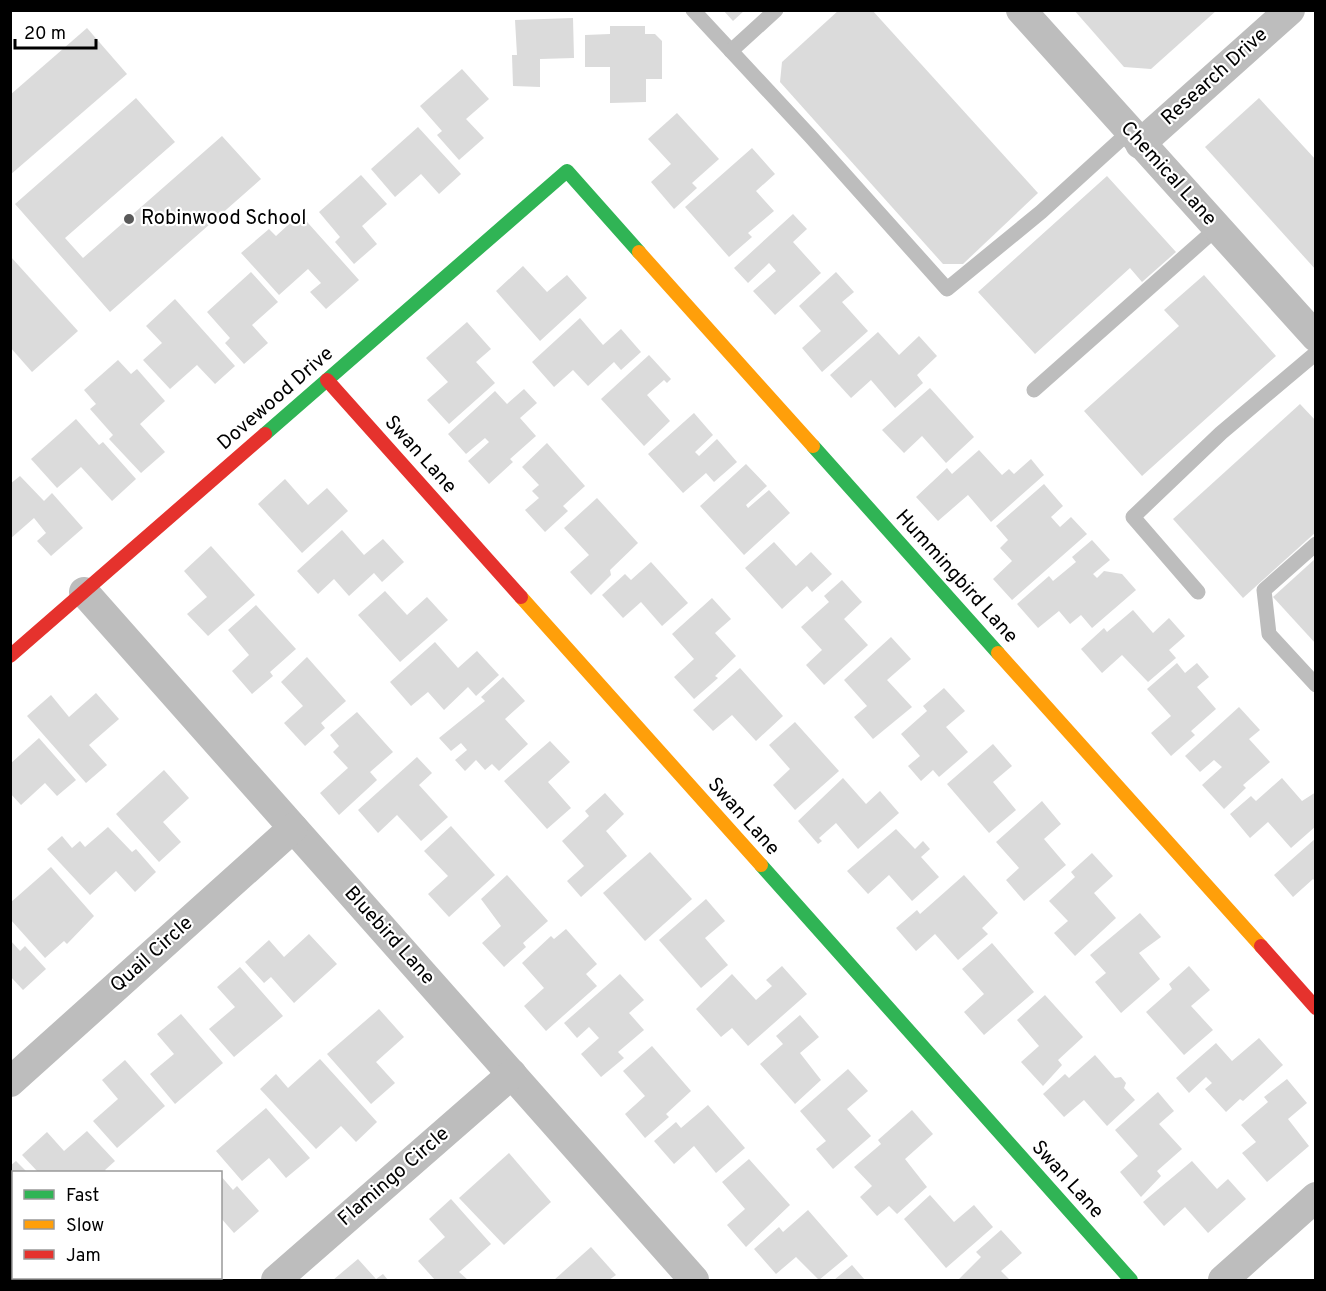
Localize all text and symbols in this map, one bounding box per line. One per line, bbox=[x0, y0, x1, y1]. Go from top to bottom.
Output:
scale bar bbox=[15, 12, 96, 50]
street label: Research Drive bbox=[1156, 22, 1274, 132]
text: 20 m bbox=[24, 23, 66, 46]
street label: Chemical Lane bbox=[1114, 116, 1222, 232]
place label: Robinwood School bbox=[141, 206, 306, 232]
marker: Robinwood School bbox=[122, 212, 136, 226]
street label: Dovewood Drive bbox=[213, 341, 339, 457]
street label: Swan Lane bbox=[378, 410, 462, 500]
street label: Hummingbird Lane bbox=[889, 505, 1023, 649]
street label: Swan Lane bbox=[701, 772, 785, 862]
street label: Bluebird Lane bbox=[338, 881, 440, 991]
street label: Quail Circle bbox=[105, 911, 199, 999]
street label: Flamingo Circle bbox=[333, 1122, 455, 1232]
street label: Swan Lane bbox=[1025, 1135, 1109, 1225]
legend bbox=[12, 1171, 222, 1279]
text: Fast bbox=[66, 1185, 99, 1208]
text: Slow bbox=[66, 1215, 104, 1238]
text: Jam bbox=[66, 1245, 101, 1268]

